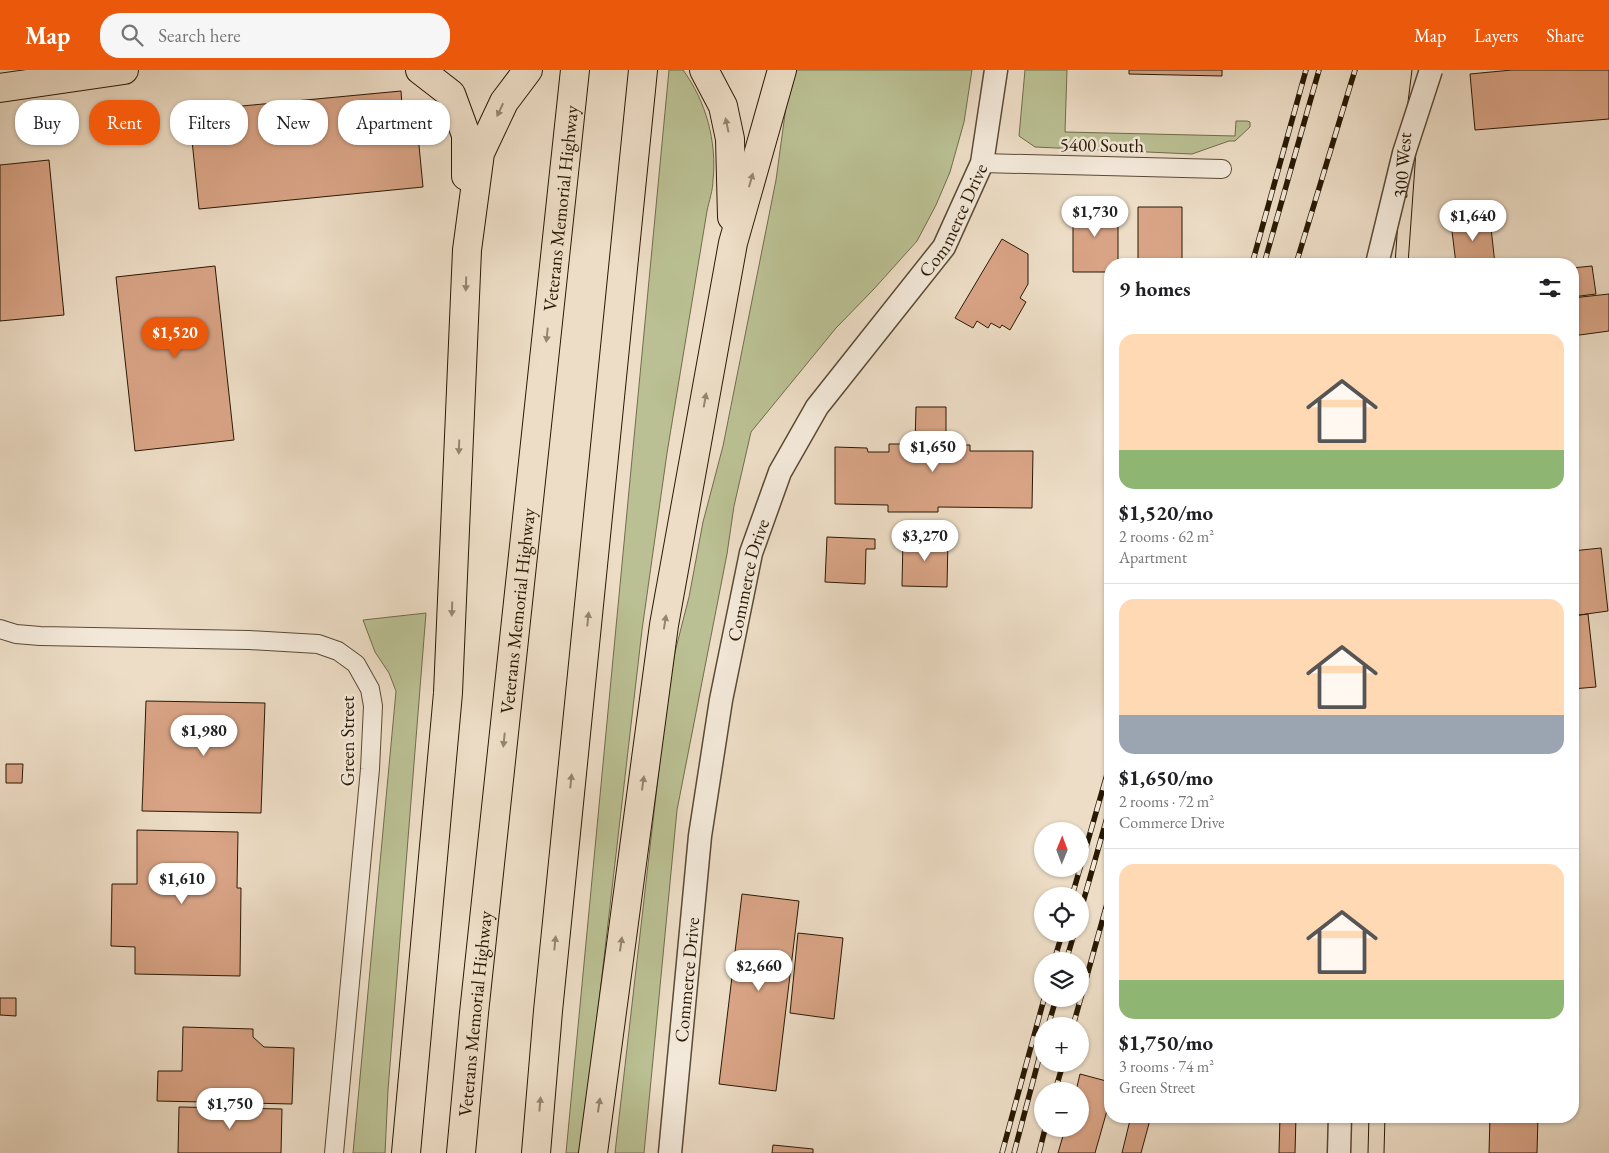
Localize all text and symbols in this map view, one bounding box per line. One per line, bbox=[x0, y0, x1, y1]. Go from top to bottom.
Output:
search box bbox=[100, 13, 450, 58]
text: Map bbox=[25, 20, 70, 51]
icon: search bbox=[118, 21, 146, 49]
text: Search here bbox=[158, 23, 241, 48]
text: Map bbox=[1414, 24, 1446, 47]
text: Layers bbox=[1474, 24, 1518, 47]
text: Share bbox=[1546, 24, 1584, 47]
chip: Buy bbox=[15, 100, 79, 145]
chip: Rent bbox=[89, 100, 160, 145]
chip: Filters bbox=[170, 100, 248, 145]
chip: New bbox=[258, 100, 328, 145]
chip: Apartment bbox=[338, 100, 450, 145]
one-way arrow bbox=[496, 103, 504, 117]
street label: Veterans Memorial Highway bbox=[537, 103, 584, 312]
one-way arrow bbox=[723, 117, 731, 133]
street label: 300 West bbox=[1387, 131, 1417, 199]
street label: 5400 South bbox=[1060, 132, 1145, 158]
street label: Commerce Drive bbox=[913, 159, 993, 282]
one-way arrow bbox=[748, 172, 756, 187]
pin: $1,730 bbox=[1054, 196, 1136, 238]
pin: $1,640 bbox=[1432, 200, 1514, 242]
text: $1,730 bbox=[1072, 201, 1118, 222]
text: $1,640 bbox=[1450, 205, 1496, 226]
icon: filters bbox=[1536, 274, 1564, 302]
text: 9 homes bbox=[1119, 275, 1191, 302]
one-way arrow bbox=[461, 277, 469, 293]
pin: $1,520 bbox=[134, 316, 216, 359]
text: $1,520 bbox=[152, 322, 198, 343]
one-way arrow bbox=[543, 327, 551, 343]
icon: home bbox=[1297, 366, 1387, 456]
one-way arrow bbox=[702, 392, 710, 408]
pin: $1,650 bbox=[892, 430, 974, 473]
text: $1,650 bbox=[910, 436, 956, 457]
one-way arrow bbox=[454, 439, 462, 455]
text: $1,520/mo bbox=[1119, 499, 1213, 526]
street label: Veterans Memorial Highway bbox=[494, 506, 541, 715]
street label: Commerce Drive bbox=[721, 515, 775, 643]
pin: $3,270 bbox=[884, 520, 966, 562]
text: $3,270 bbox=[902, 525, 948, 546]
text: 2 rooms · 62 m² bbox=[1119, 526, 1214, 547]
text: Apartment bbox=[1119, 547, 1187, 568]
one-way arrow bbox=[447, 601, 455, 617]
one-way arrow bbox=[584, 611, 592, 627]
one-way arrow bbox=[661, 613, 669, 629]
icon: home bbox=[1297, 632, 1387, 722]
street label: Green Street bbox=[335, 696, 360, 786]
pin: $1,980 bbox=[163, 714, 245, 757]
text: $1,980 bbox=[181, 720, 227, 741]
one-way arrow bbox=[500, 732, 508, 748]
text: $1,650/mo bbox=[1119, 764, 1213, 791]
one-way arrow bbox=[567, 773, 575, 789]
one-way arrow bbox=[639, 774, 647, 790]
text: 2 rooms · 72 m² bbox=[1119, 791, 1214, 812]
text: Commerce Drive bbox=[1119, 812, 1225, 833]
north arrow bbox=[1034, 822, 1089, 878]
map controls bbox=[1034, 822, 1089, 1137]
pin: $1,610 bbox=[141, 862, 223, 905]
text: $1,610 bbox=[159, 868, 205, 889]
button: locate bbox=[1034, 887, 1089, 942]
icon: home bbox=[1297, 897, 1387, 987]
street label: Veterans Memorial Highway bbox=[452, 909, 497, 1118]
street label: Commerce Drive bbox=[668, 916, 705, 1043]
one-way arrow bbox=[551, 934, 559, 950]
one-way arrow bbox=[617, 935, 625, 951]
pin: $2,660 bbox=[718, 950, 800, 992]
button: layers bbox=[1034, 952, 1089, 1007]
text: $2,660 bbox=[736, 955, 782, 976]
button: + bbox=[1034, 1017, 1089, 1072]
text: $1,750/mo bbox=[1119, 1029, 1213, 1056]
text: 3 rooms · 74 m² bbox=[1119, 1056, 1214, 1077]
text: Green Street bbox=[1119, 1077, 1195, 1098]
button: − bbox=[1034, 1082, 1089, 1137]
pin: $1,750 bbox=[189, 1088, 271, 1130]
text: $1,750 bbox=[207, 1093, 253, 1114]
one-way arrow bbox=[536, 1096, 544, 1112]
one-way arrow bbox=[595, 1096, 603, 1112]

